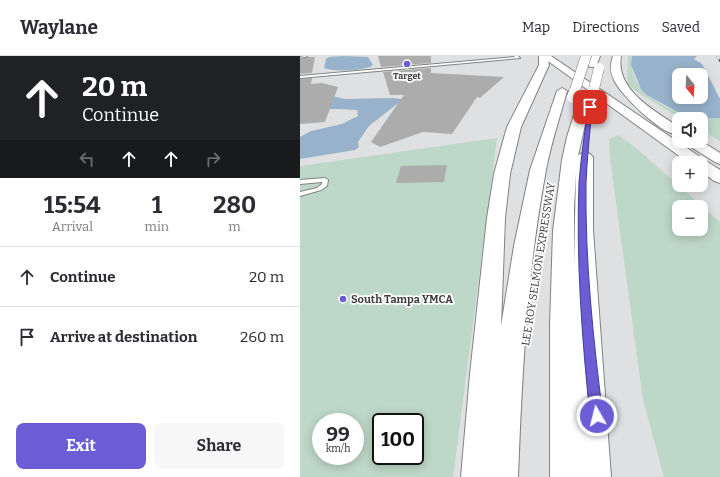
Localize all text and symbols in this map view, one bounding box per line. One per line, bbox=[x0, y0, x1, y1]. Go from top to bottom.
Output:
text: Waylane bbox=[20, 16, 98, 39]
text: Map bbox=[522, 19, 550, 36]
text: Directions bbox=[572, 19, 640, 36]
text: Saved bbox=[662, 19, 700, 36]
marker: Target bbox=[402, 59, 412, 69]
north arrow bbox=[672, 68, 708, 104]
map controls bbox=[672, 68, 708, 236]
text: 20 m bbox=[82, 70, 147, 103]
place label: Target bbox=[393, 71, 421, 81]
icon: ahead bbox=[16, 72, 68, 124]
pin bbox=[573, 90, 607, 124]
icon: arrive bbox=[579, 96, 601, 118]
text: Continue bbox=[82, 104, 159, 126]
button: sound bbox=[672, 112, 708, 148]
icon: left bbox=[76, 148, 98, 170]
icon: ahead bbox=[118, 148, 140, 170]
icon: ahead bbox=[160, 148, 182, 170]
icon: right bbox=[202, 148, 224, 170]
button: + bbox=[672, 156, 708, 192]
street label: LEE ROY SELMON EXPRESSWAY bbox=[519, 181, 558, 347]
text: 15:54 bbox=[44, 191, 101, 219]
text: 1 bbox=[152, 191, 162, 219]
text: 280 bbox=[213, 191, 256, 219]
button: − bbox=[672, 200, 708, 236]
text: Arrival bbox=[52, 219, 93, 234]
text: min bbox=[145, 219, 169, 234]
text: m bbox=[228, 219, 241, 234]
icon: ahead bbox=[16, 266, 38, 288]
text: Continue bbox=[50, 268, 116, 286]
text: 20 m bbox=[249, 268, 284, 286]
place label: South Tampa YMCA bbox=[351, 293, 453, 306]
marker: South Tampa YMCA bbox=[338, 294, 348, 304]
icon: arrive bbox=[16, 326, 38, 348]
text: Arrive at destination bbox=[50, 328, 197, 346]
text: 260 m bbox=[240, 328, 284, 346]
position arrow bbox=[576, 395, 618, 437]
speed limit sign: 100 bbox=[372, 413, 424, 465]
text: 99 bbox=[326, 422, 350, 446]
button: Exit bbox=[16, 423, 146, 469]
button: Share bbox=[154, 423, 284, 469]
text: km/h bbox=[326, 443, 350, 455]

